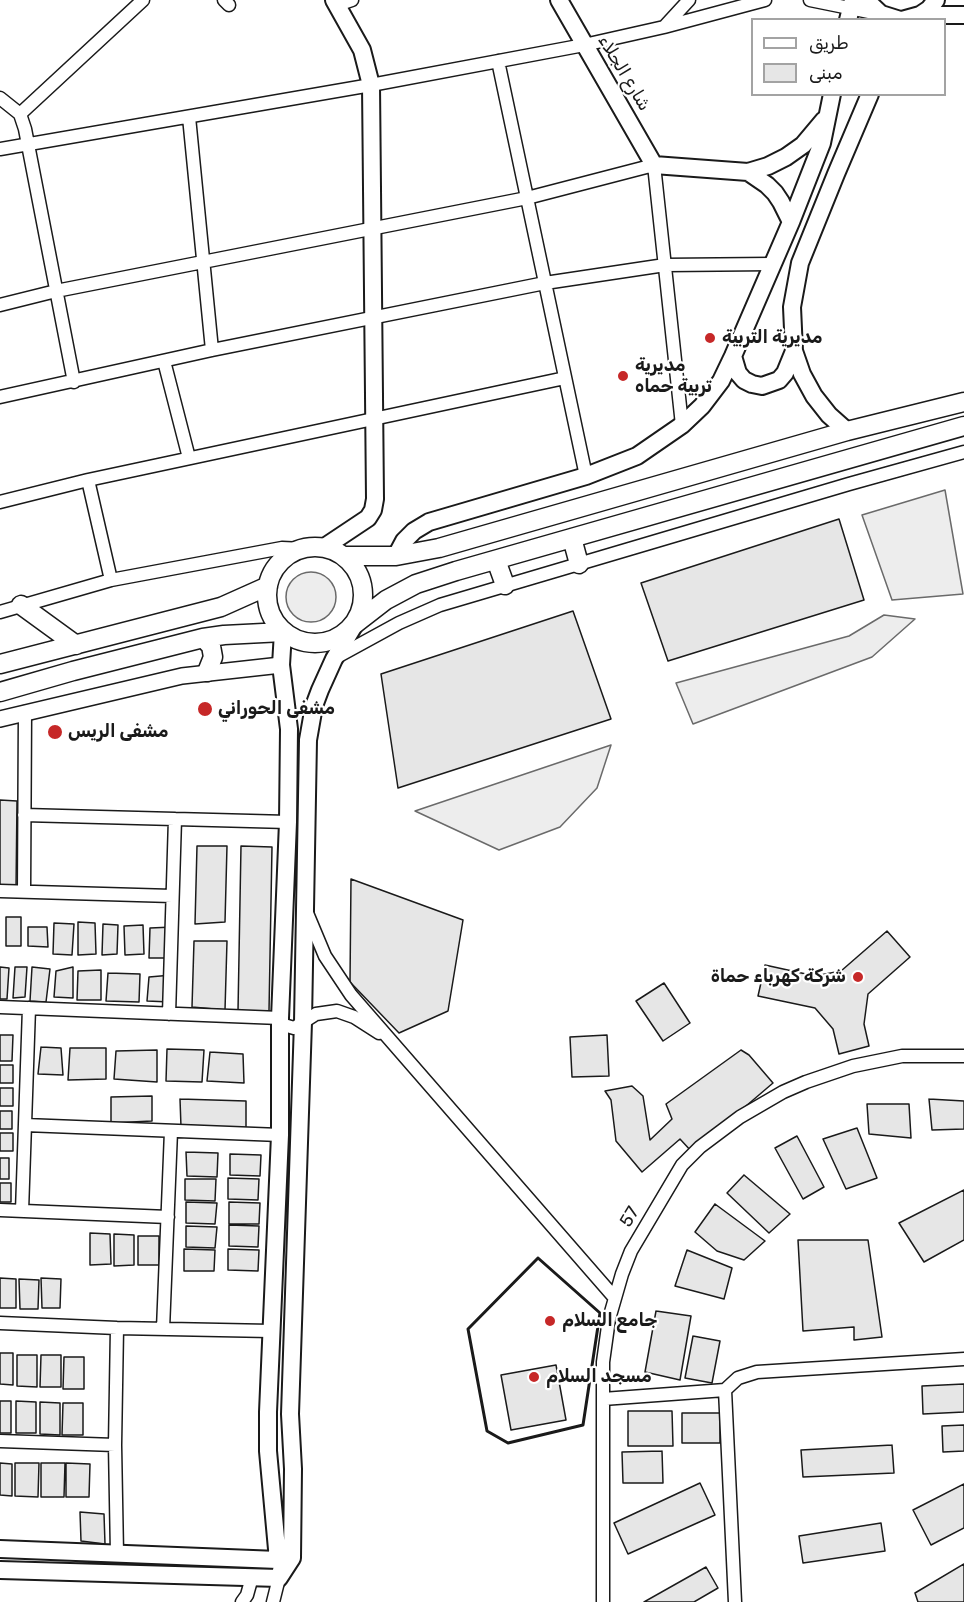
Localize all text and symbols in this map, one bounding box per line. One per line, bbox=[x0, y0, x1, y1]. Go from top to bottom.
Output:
legend bbox=[751, 18, 946, 96]
street label: شارع الجلاء bbox=[593, 31, 655, 115]
text: طريق bbox=[809, 32, 849, 54]
text: مبنى bbox=[809, 62, 843, 84]
place label: مديرية التربية bbox=[722, 327, 823, 349]
marker: مديرية التربية bbox=[703, 331, 717, 345]
place label: مديرية تربية حماه bbox=[635, 355, 712, 398]
marker: مديرية تربية حماه bbox=[616, 369, 630, 383]
place label: مشفى الحوراني bbox=[218, 698, 335, 720]
marker: مشفى الحوراني bbox=[196, 700, 214, 718]
place label: مشفى الريس bbox=[68, 721, 168, 743]
marker: مشفى الريس bbox=[46, 723, 64, 741]
place label: شركة كهرباء حماة bbox=[711, 966, 846, 988]
marker: شركة كهرباء حماة bbox=[851, 970, 865, 984]
street label: 57 bbox=[616, 1203, 644, 1231]
place label: جامع السلام bbox=[562, 1310, 657, 1332]
marker: جامع السلام bbox=[543, 1314, 557, 1328]
place label: مسجد السلام bbox=[546, 1366, 652, 1388]
marker: مسجد السلام bbox=[527, 1370, 541, 1384]

